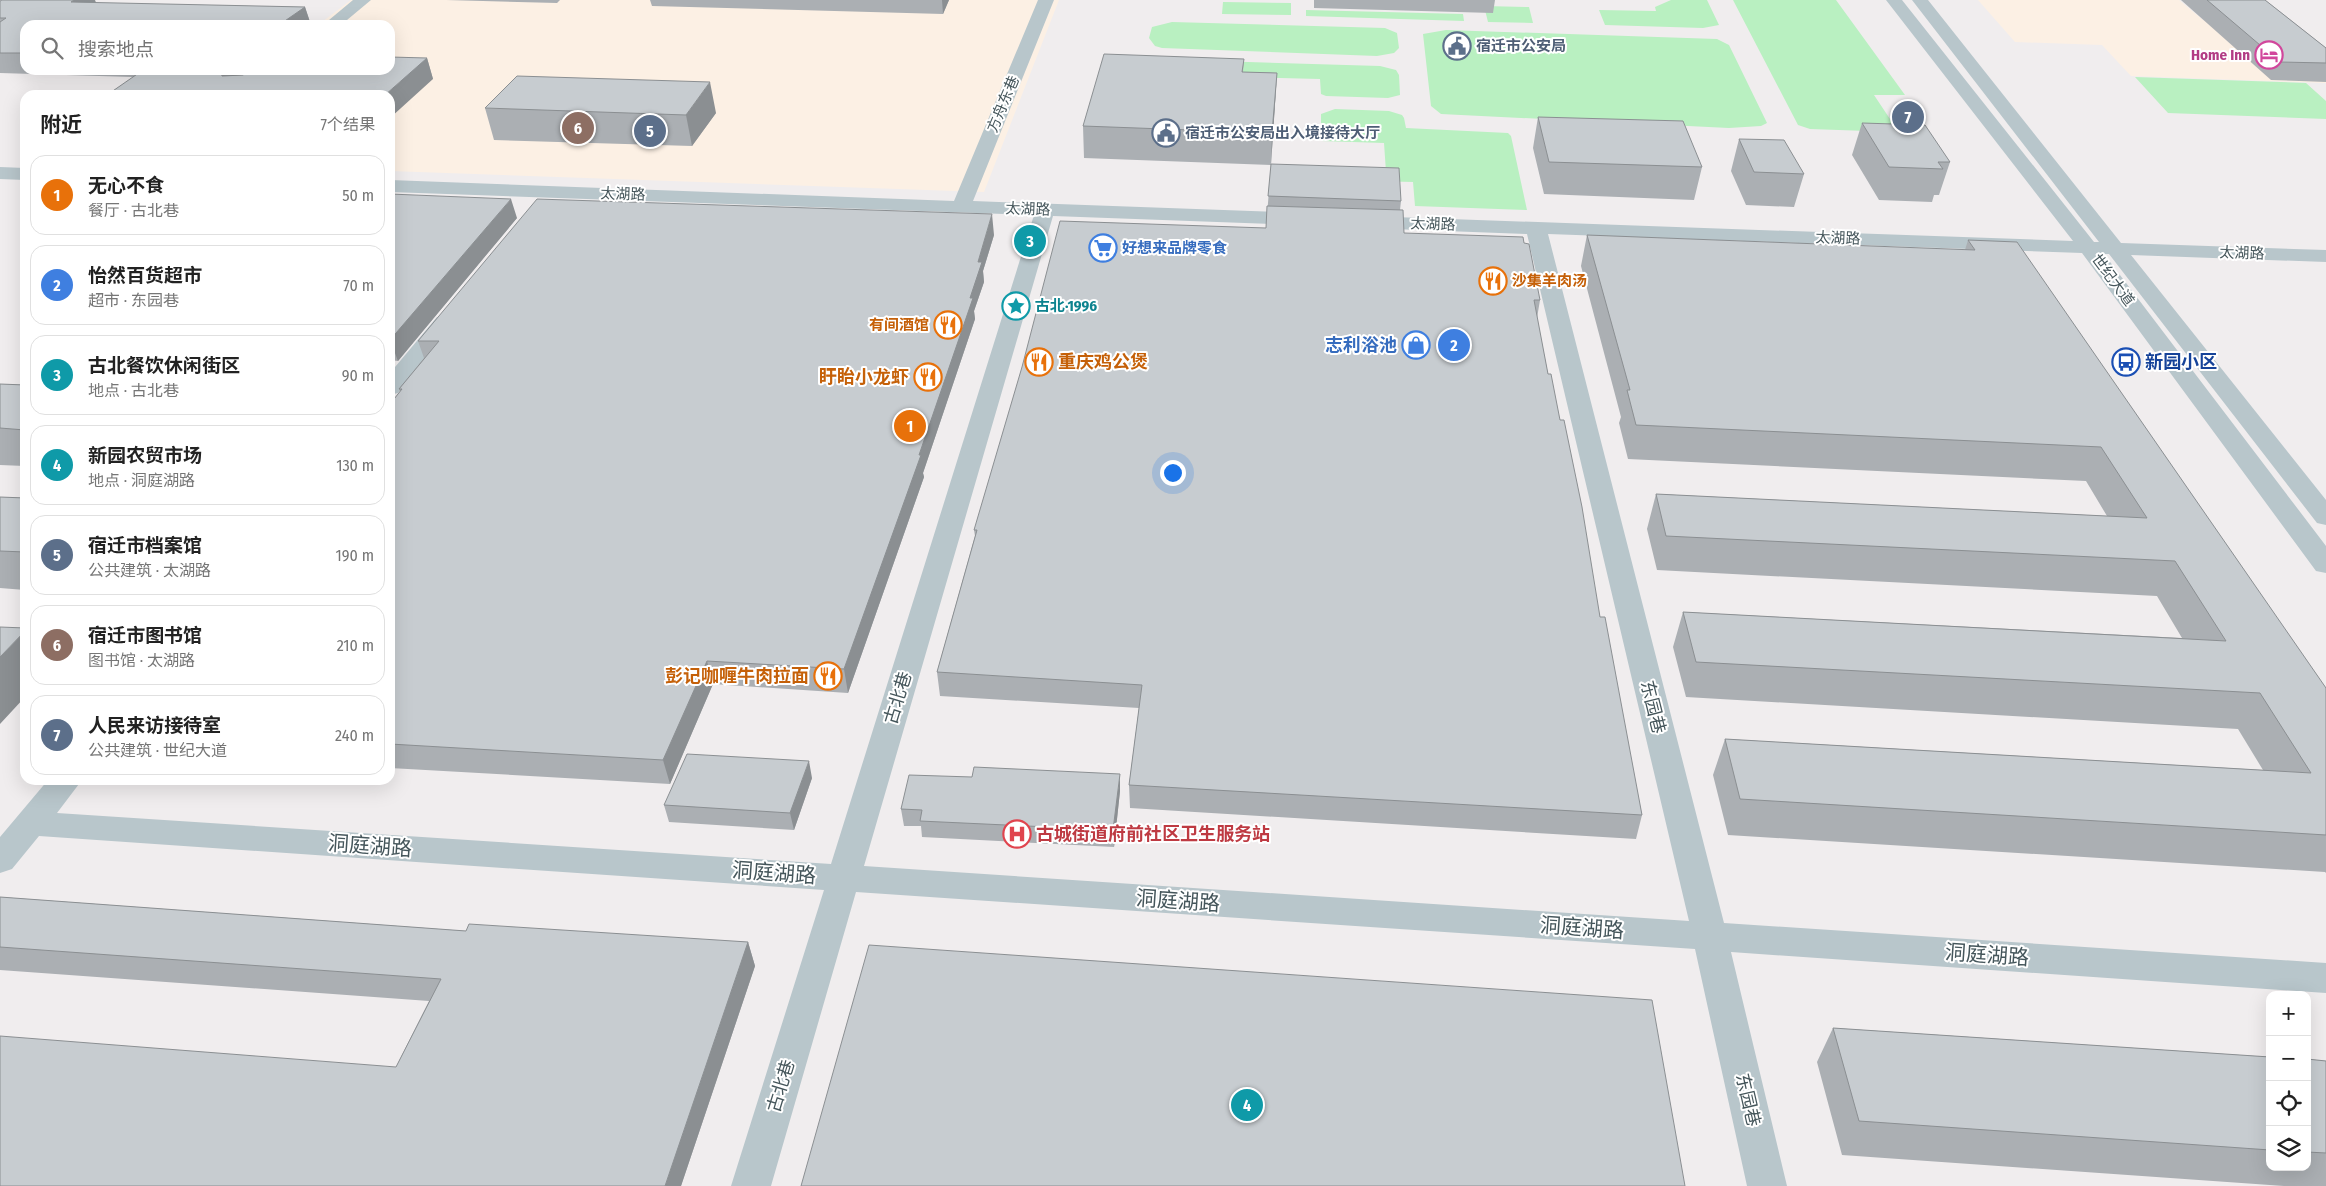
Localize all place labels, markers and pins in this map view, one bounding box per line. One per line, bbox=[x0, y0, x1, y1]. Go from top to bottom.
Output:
public building icon: 宿迁市公安局 bbox=[1442, 31, 1472, 61]
place label: 宿迁市公安局 bbox=[1476, 37, 1566, 55]
hotel icon: Home Inn bbox=[2254, 40, 2284, 70]
place label: Home Inn bbox=[2191, 46, 2250, 64]
pin: 7 bbox=[1892, 98, 1924, 136]
pin: 6 bbox=[562, 109, 594, 147]
pin: 5 bbox=[634, 112, 666, 150]
public building icon: 宿迁市公安局出入境接待大厅 bbox=[1151, 118, 1181, 148]
place label: 宿迁市公安局出入境接待大厅 bbox=[1185, 124, 1380, 142]
pin: 3 bbox=[1014, 222, 1046, 260]
supermarket icon: 好想来品牌零食 bbox=[1088, 233, 1118, 263]
place label: 好想来品牌零食 bbox=[1122, 239, 1227, 257]
restaurant icon: 沙集羊肉汤 bbox=[1478, 266, 1508, 296]
place label: 沙集羊肉汤 bbox=[1512, 272, 1587, 290]
place icon: 古北·1996 bbox=[1001, 291, 1031, 321]
place label: 古北·1996 bbox=[1035, 297, 1097, 315]
restaurant icon: 有间酒馆 bbox=[933, 310, 963, 340]
place label: 有间酒馆 bbox=[869, 316, 929, 334]
pin: 2 bbox=[1438, 326, 1470, 364]
shop icon: 志利浴池 bbox=[1401, 330, 1431, 360]
place label: 志利浴池 bbox=[1325, 334, 1397, 356]
restaurant icon: 重庆鸡公煲 bbox=[1024, 347, 1054, 377]
bus stop icon: 新园小区 bbox=[2111, 347, 2141, 377]
place label: 重庆鸡公煲 bbox=[1058, 351, 1148, 373]
place label: 新园小区 bbox=[2145, 351, 2217, 373]
restaurant icon: 盱眙小龙虾 bbox=[913, 362, 943, 392]
place label: 盱眙小龙虾 bbox=[819, 366, 909, 388]
pin: 1 bbox=[894, 407, 926, 445]
restaurant icon: 彭记咖喱牛肉拉面 bbox=[813, 661, 843, 691]
place label: 彭记咖喱牛肉拉面 bbox=[665, 665, 809, 687]
hospital icon: 古城街道府前社区卫生服务站 bbox=[1002, 819, 1032, 849]
place label: 古城街道府前社区卫生服务站 bbox=[1036, 823, 1270, 845]
pin: 4 bbox=[1231, 1086, 1263, 1124]

